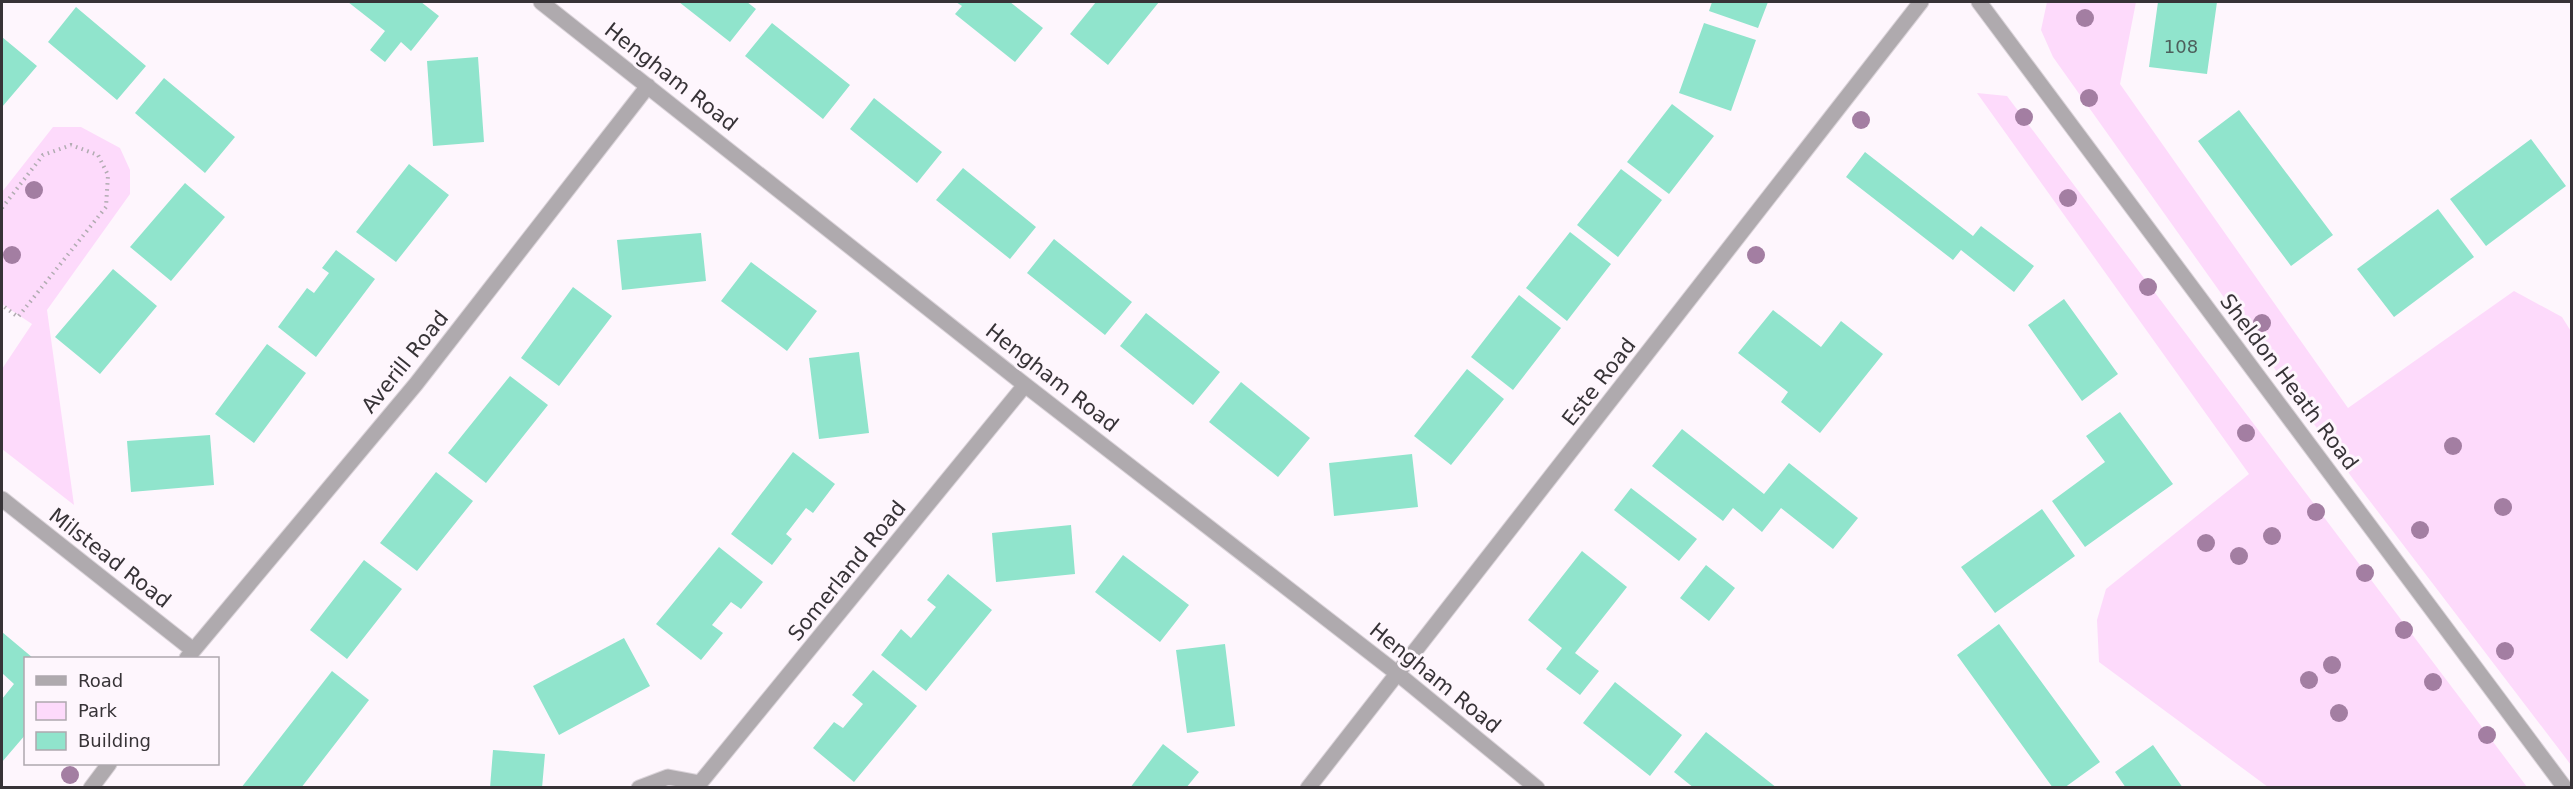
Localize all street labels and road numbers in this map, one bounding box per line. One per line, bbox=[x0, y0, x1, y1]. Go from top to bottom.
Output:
street label: Hengham Road bbox=[600, 18, 742, 136]
street label: Sheldon Heath Road bbox=[2215, 289, 2363, 475]
street label: Averill Road bbox=[357, 306, 453, 418]
street label: Hengham Road bbox=[981, 319, 1123, 437]
street label: Este Road bbox=[1557, 333, 1641, 431]
street label: Somerland Road bbox=[783, 496, 911, 646]
street label: Milstead Road bbox=[45, 503, 175, 613]
street label: Hengham Road bbox=[1365, 618, 1505, 738]

